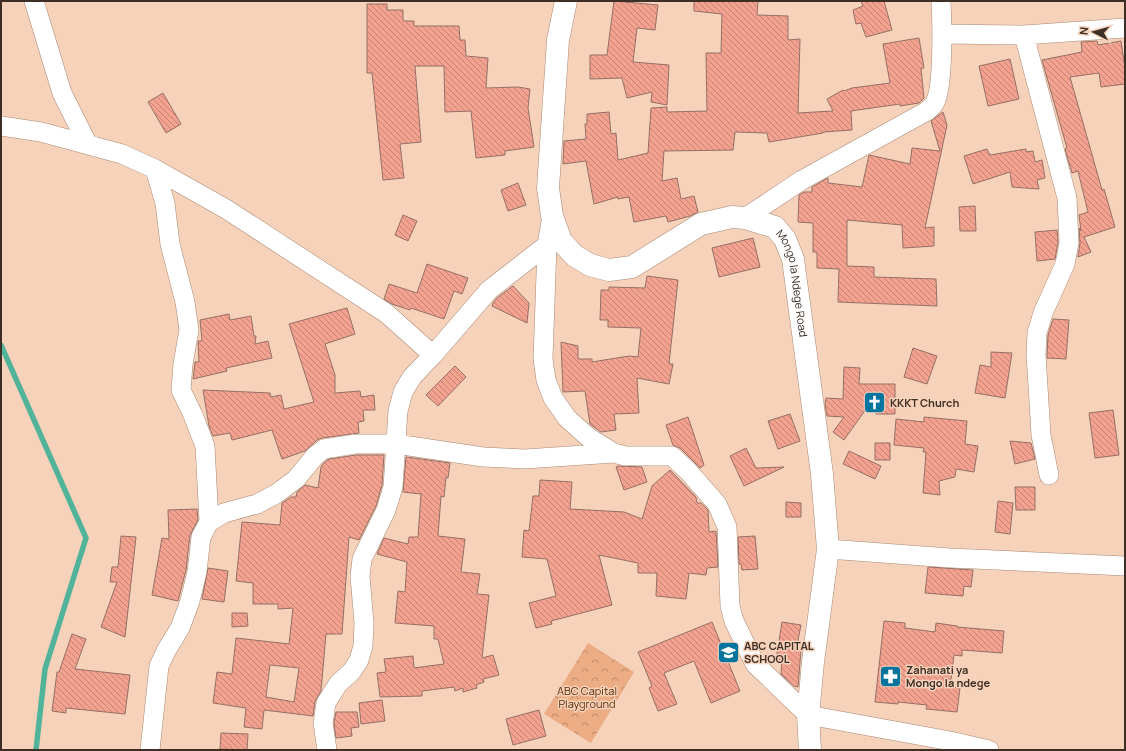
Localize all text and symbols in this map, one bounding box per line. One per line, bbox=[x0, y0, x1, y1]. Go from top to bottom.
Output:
north arrow bbox=[1074, 12, 1114, 52]
text: N bbox=[1076, 26, 1091, 36]
street label: Mongo la Ndege Road bbox=[773, 226, 811, 338]
church icon: KKKT Church bbox=[861, 390, 887, 416]
place label: KKKT Church bbox=[890, 395, 959, 410]
place label: ABC CAPITAL SCHOOL bbox=[744, 638, 814, 666]
school or university icon: ABC CAPITAL SCHOOL bbox=[715, 639, 741, 665]
place label: Zahanati ya Mongo la ndege bbox=[906, 662, 990, 690]
pharmacy icon: Zahanati ya Mongo la ndege bbox=[877, 663, 903, 689]
park label: ABC Capital Playground bbox=[557, 683, 617, 711]

